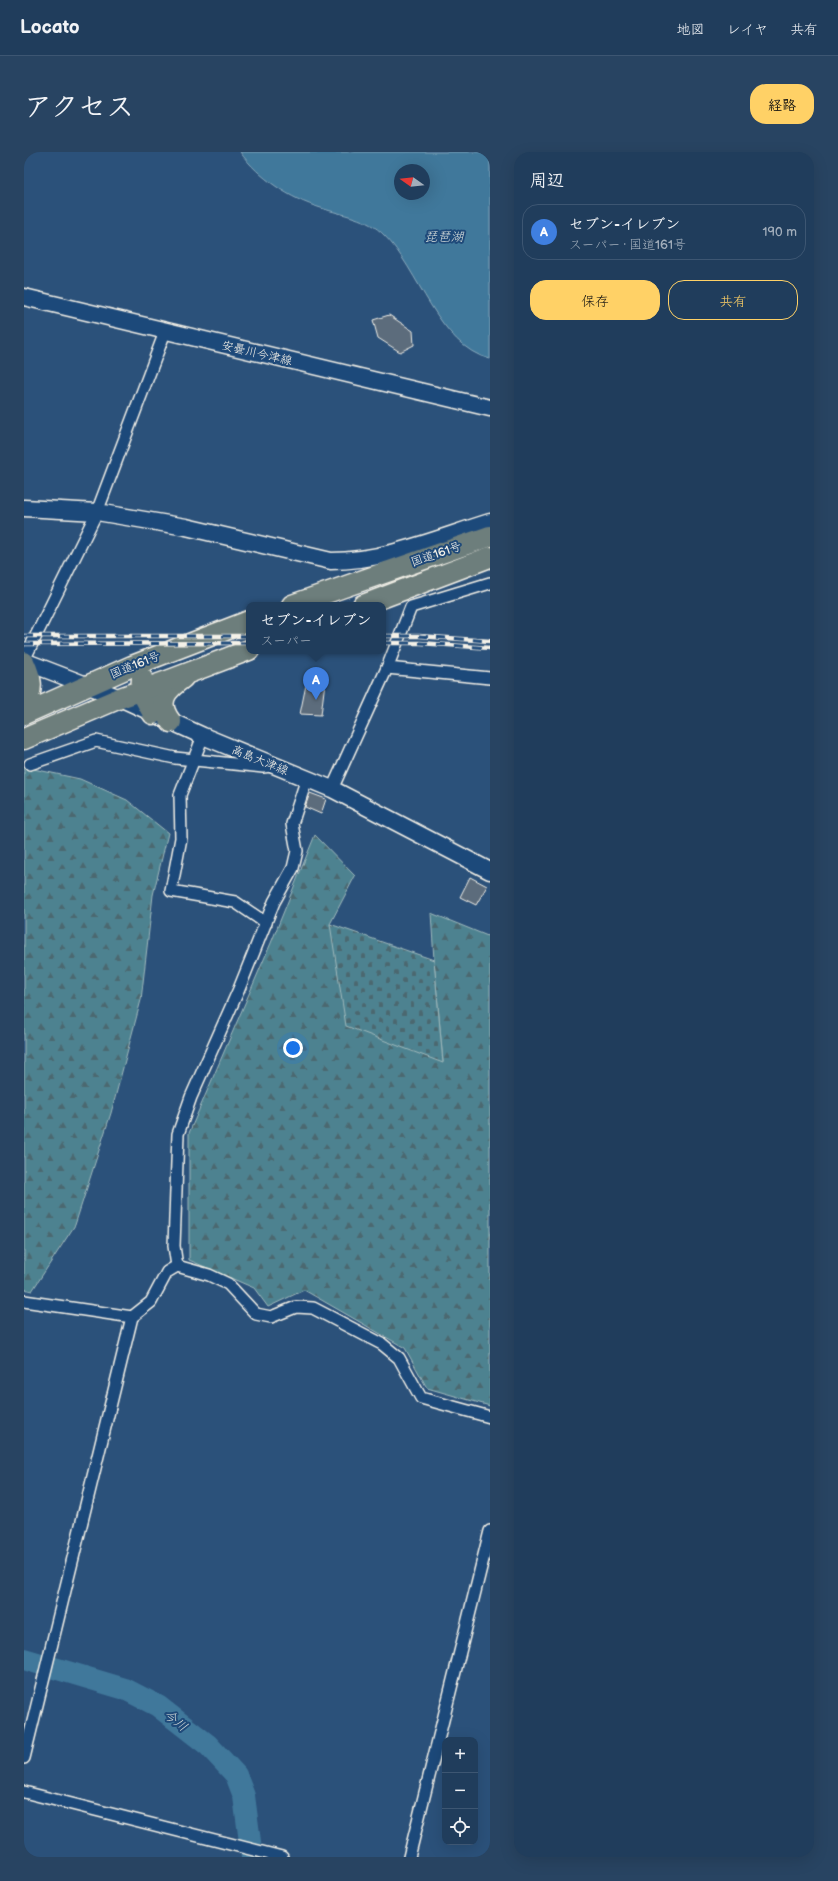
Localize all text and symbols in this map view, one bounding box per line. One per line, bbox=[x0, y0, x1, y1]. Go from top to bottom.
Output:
text: Locato bbox=[20, 16, 80, 39]
text: 地図 bbox=[677, 21, 705, 38]
text: レイヤ bbox=[727, 21, 768, 38]
text: 共有 bbox=[790, 21, 818, 38]
button: 経路 bbox=[750, 84, 814, 124]
text: アクセス bbox=[24, 91, 134, 124]
north arrow bbox=[394, 164, 430, 200]
text: 周辺 bbox=[530, 171, 564, 191]
text: セブン-イレブン bbox=[569, 215, 680, 234]
text: A bbox=[540, 224, 548, 240]
text: 190 m bbox=[763, 224, 797, 240]
water label: 琵琶湖 bbox=[424, 229, 464, 245]
text: スーパー · 国道161号 bbox=[569, 237, 686, 253]
button: 保存 bbox=[530, 280, 660, 320]
button: 共有 bbox=[668, 280, 798, 320]
street label: 安曇川今津線 bbox=[220, 338, 294, 369]
street label: 国道161号 bbox=[409, 539, 463, 570]
popup bbox=[246, 602, 386, 654]
text: セブン-イレブン bbox=[260, 611, 372, 630]
text: スーパー bbox=[260, 633, 312, 649]
street label: 国道161号 bbox=[108, 649, 162, 682]
pin: A bbox=[303, 667, 329, 700]
street label: 高島大津線 bbox=[229, 742, 290, 779]
your location bbox=[283, 1038, 303, 1058]
water label: 今川 bbox=[160, 1706, 191, 1735]
map controls bbox=[442, 1737, 478, 1845]
button: + bbox=[442, 1737, 478, 1773]
button: − bbox=[442, 1773, 478, 1809]
button: locate bbox=[442, 1809, 478, 1845]

